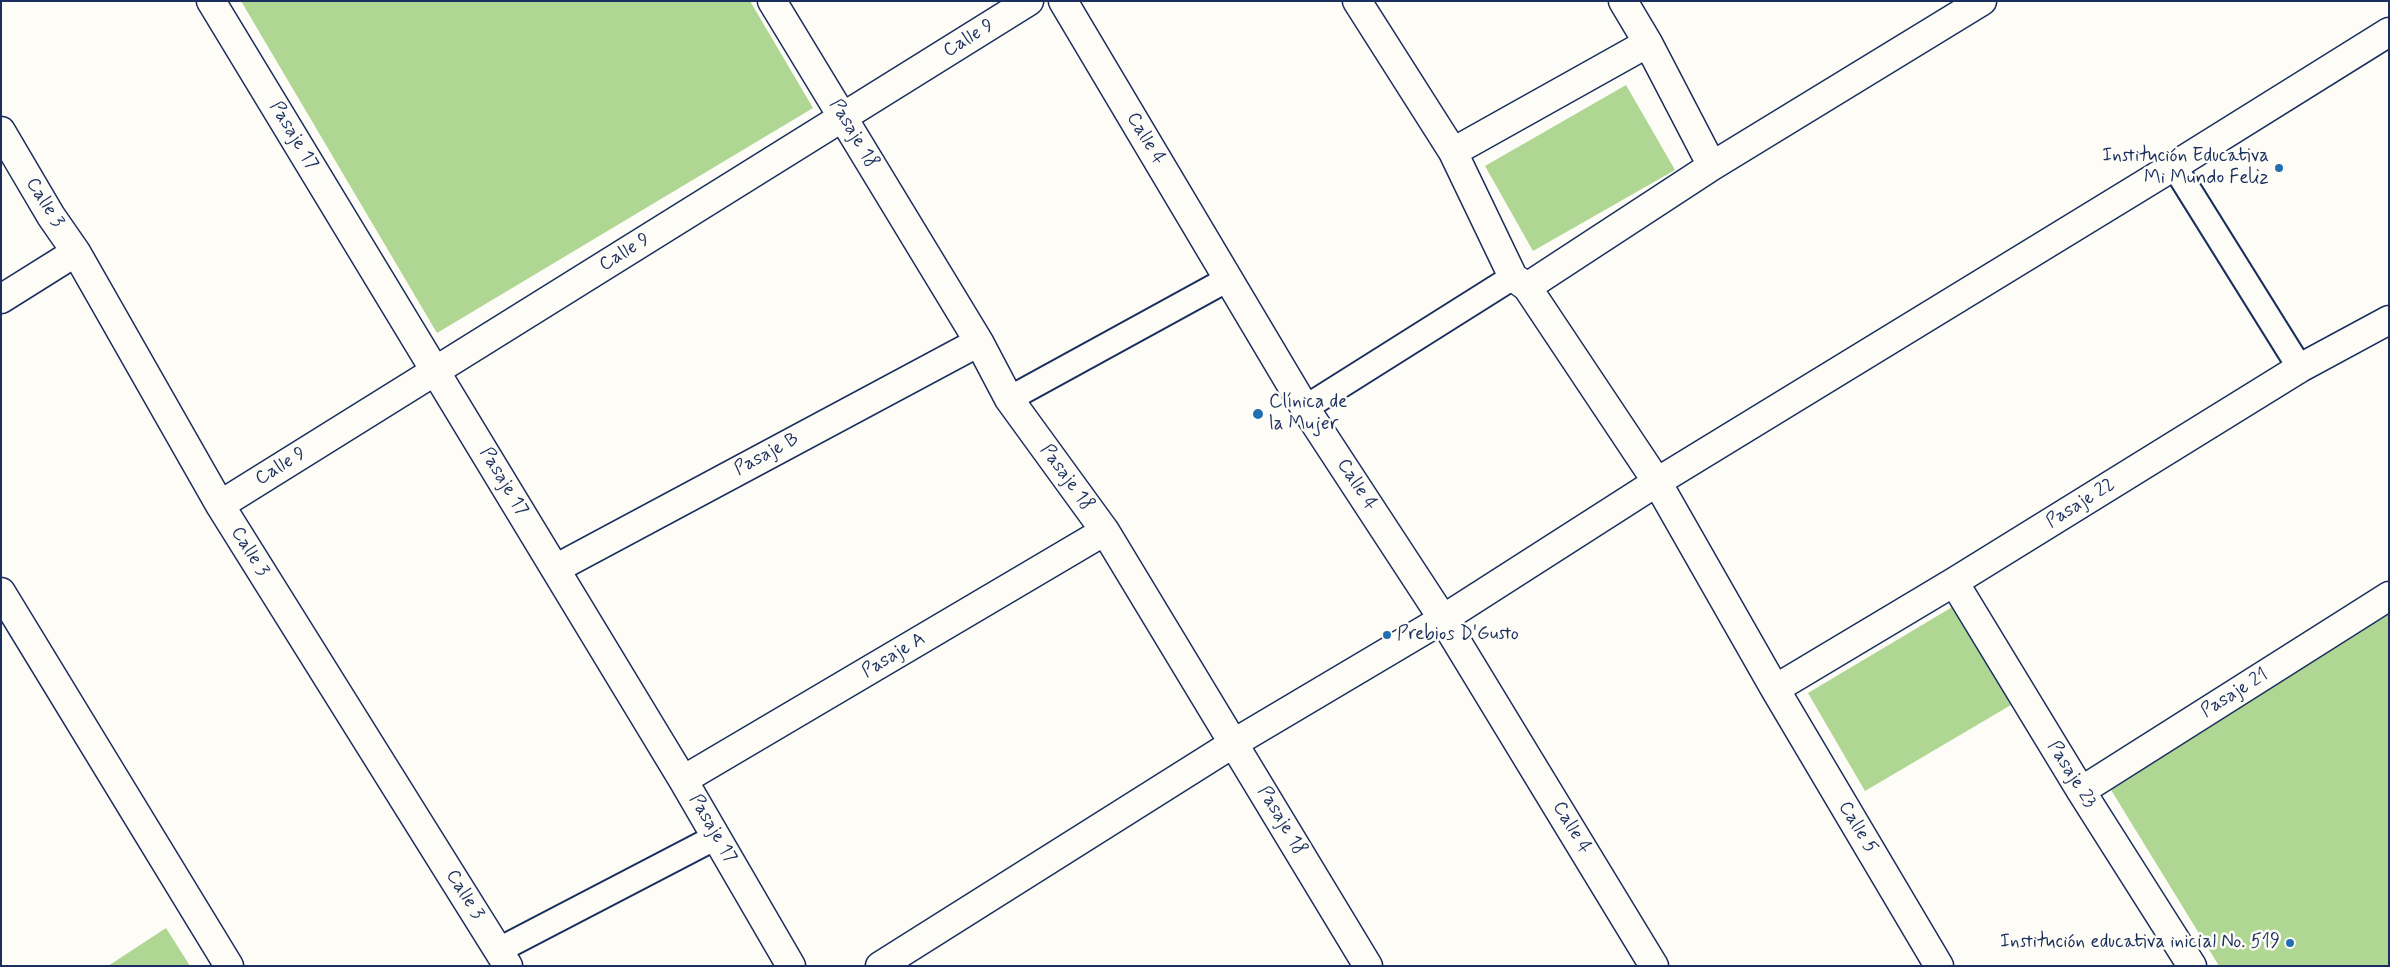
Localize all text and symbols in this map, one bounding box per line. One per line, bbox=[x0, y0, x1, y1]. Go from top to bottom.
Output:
street label: Calle 9 bbox=[940, 15, 998, 63]
street label: Pasaje 18 bbox=[824, 95, 882, 173]
street label: Pasaje 17 bbox=[264, 98, 322, 174]
street label: Calle 4 bbox=[1121, 109, 1169, 169]
place label: Institución Educativa Mi Mundo Feliz bbox=[2102, 146, 2269, 190]
marker: Institución Educativa Mi Mundo Feliz bbox=[2273, 162, 2285, 174]
street label: Calle 3 bbox=[20, 174, 68, 232]
street label: Calle 9 bbox=[596, 229, 654, 277]
place label: Clínica de la Mujer bbox=[1269, 392, 1347, 436]
marker: Clínica de la Mujer bbox=[1251, 407, 1265, 421]
street label: Pasaje B bbox=[731, 429, 803, 481]
street label: Pasaje 18 bbox=[1034, 440, 1098, 516]
street label: Calle 9 bbox=[252, 443, 310, 491]
street label: Pasaje 17 bbox=[474, 444, 532, 520]
street label: Calle 4 bbox=[1331, 455, 1381, 515]
street label: Pasaje 22 bbox=[2042, 474, 2120, 534]
street label: Calle 3 bbox=[225, 523, 273, 581]
place label: Prebios D'Gusto bbox=[1397, 624, 1519, 646]
street label: Pasaje A bbox=[858, 628, 930, 684]
marker: Prebios D'Gusto bbox=[1381, 629, 1393, 641]
street label: Pasaje 21 bbox=[2197, 664, 2273, 724]
street label: Pasaje 23 bbox=[2041, 737, 2101, 813]
street label: Pasaje 18 bbox=[1252, 782, 1310, 860]
street label: Pasaje 17 bbox=[683, 790, 741, 868]
street label: Calle 4 bbox=[1547, 798, 1595, 858]
street label: Calle 5 bbox=[1832, 798, 1882, 858]
street label: Calle 3 bbox=[440, 866, 488, 924]
place label: Institución educativa inicial No. 519 bbox=[2000, 932, 2280, 954]
marker: Institución educativa inicial No. 519 bbox=[2284, 937, 2296, 949]

